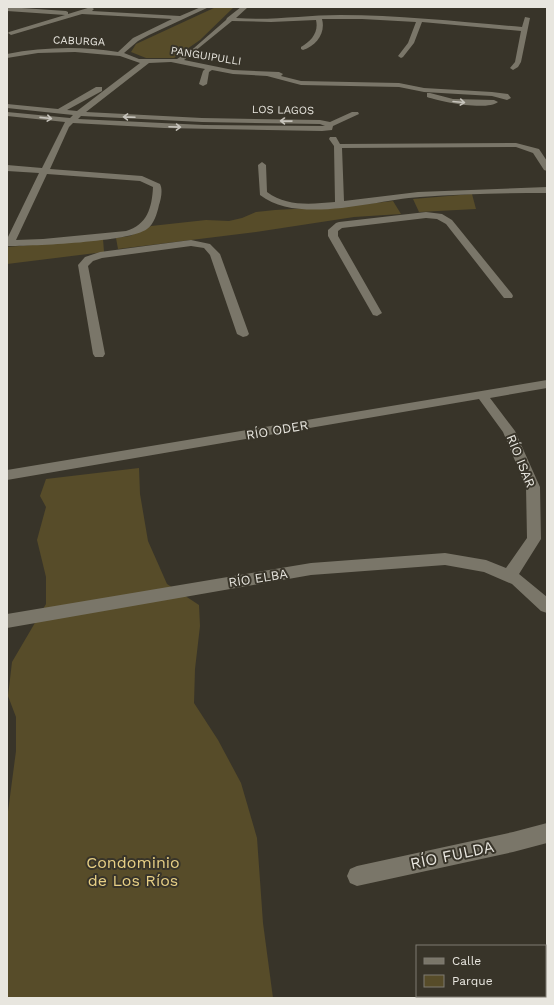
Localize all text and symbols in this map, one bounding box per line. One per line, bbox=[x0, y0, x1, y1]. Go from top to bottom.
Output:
street label: CABURGA bbox=[53, 34, 105, 48]
street label: PANGUIPULLI bbox=[170, 44, 242, 68]
one-way arrow bbox=[452, 99, 465, 106]
street label: LOS LAGOS bbox=[252, 103, 314, 117]
one-way arrow bbox=[123, 113, 136, 121]
one-way arrow bbox=[39, 115, 52, 122]
one-way arrow bbox=[280, 117, 293, 125]
one-way arrow bbox=[168, 123, 181, 131]
street label: RÍO ODER bbox=[245, 416, 310, 443]
street label: RÍO ISAR bbox=[504, 432, 539, 490]
street label: RÍO ELBA bbox=[227, 565, 289, 590]
street label: RÍO FULDA bbox=[408, 837, 496, 873]
park label: Condominio de Los Ríos bbox=[86, 853, 180, 890]
legend bbox=[416, 945, 546, 997]
text: Calle bbox=[452, 954, 481, 968]
text: Parque bbox=[452, 974, 493, 988]

